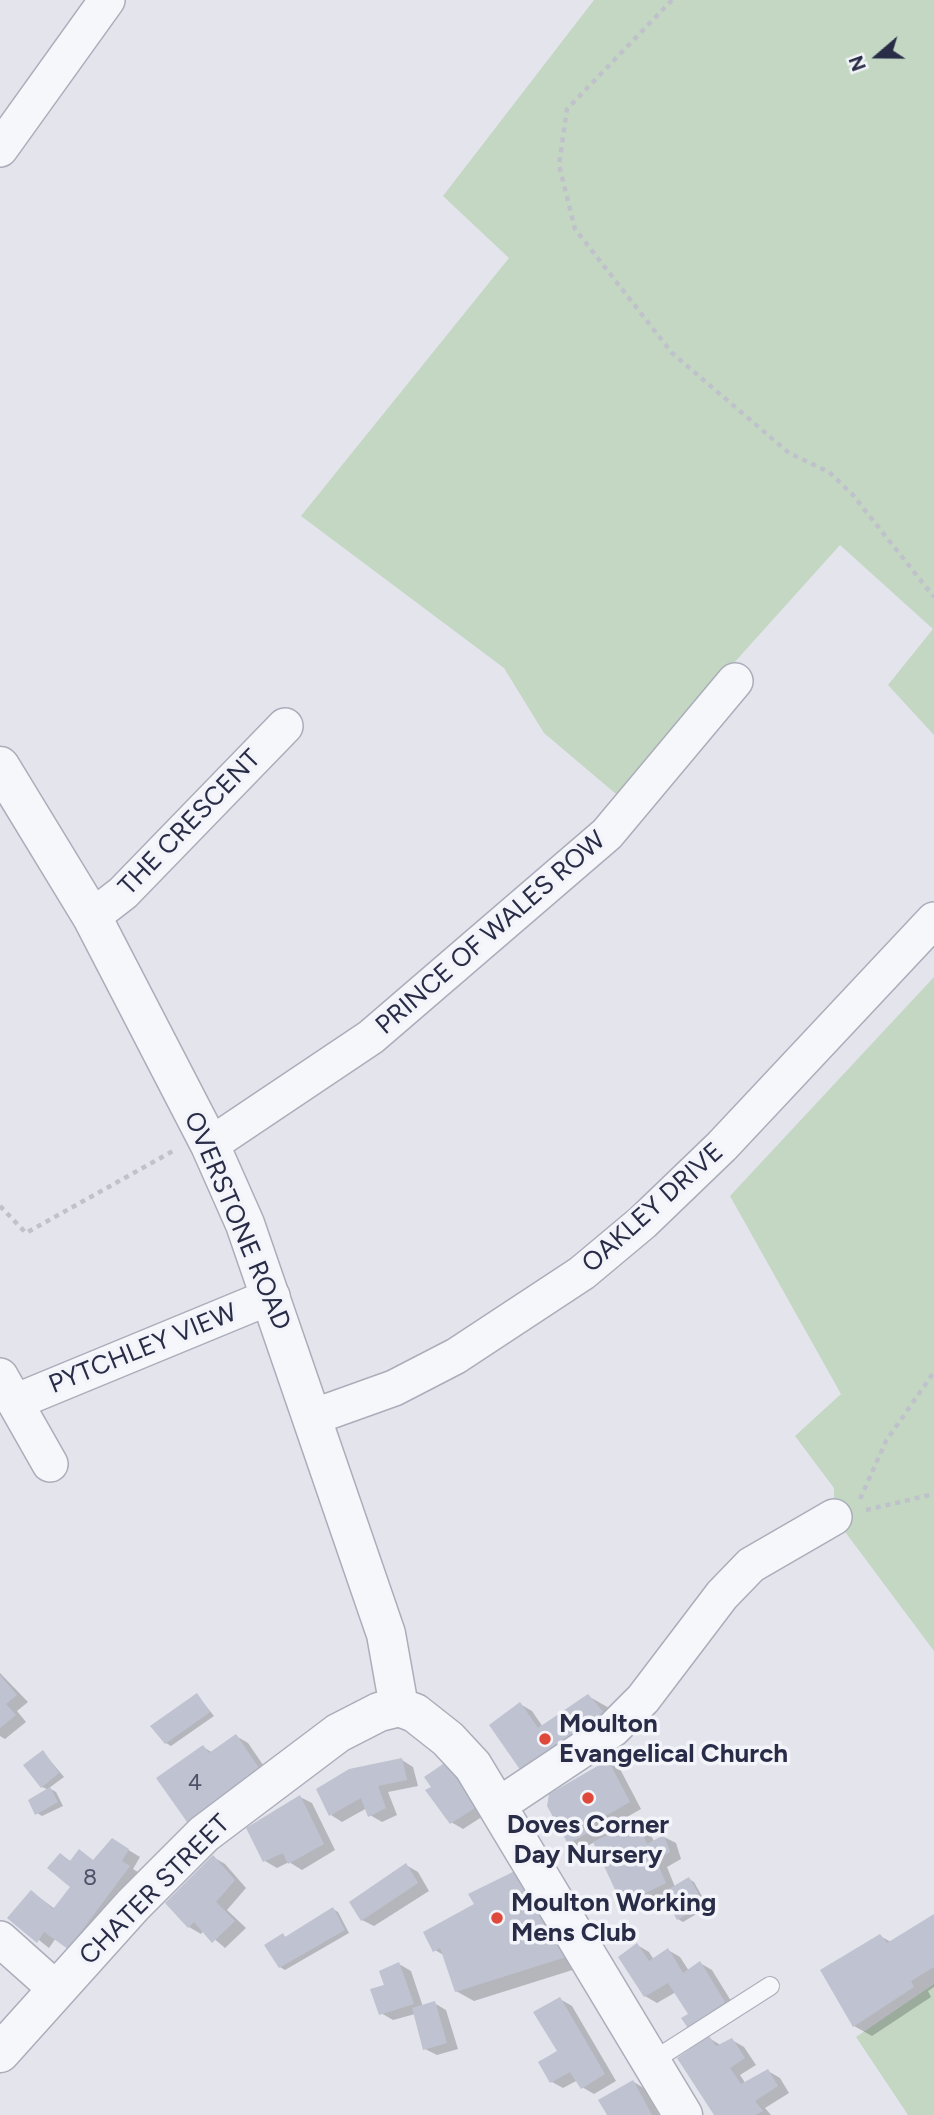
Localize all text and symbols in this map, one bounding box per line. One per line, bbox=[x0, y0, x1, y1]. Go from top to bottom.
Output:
north arrow bbox=[843, 21, 913, 91]
text: N bbox=[844, 53, 871, 74]
street label: THE CRESCENT bbox=[113, 744, 267, 902]
street label: PRINCE OF WALES ROW bbox=[370, 825, 612, 1041]
street label: OVERSTONE ROAD bbox=[177, 1107, 297, 1335]
street label: OAKLEY DRIVE bbox=[576, 1136, 730, 1280]
street label: PYTCHLEY VIEW bbox=[45, 1297, 241, 1401]
place label: Moulton Evangelical Church bbox=[559, 1708, 788, 1770]
marker: Moulton Evangelical Church bbox=[537, 1731, 553, 1747]
house number: 4 bbox=[188, 1769, 202, 1797]
marker: Doves Corner Day Nursery bbox=[580, 1790, 596, 1806]
street label: CHATER STREET bbox=[73, 1808, 237, 1972]
place label: Doves Corner Day Nursery bbox=[507, 1809, 669, 1870]
house number: 8 bbox=[83, 1864, 97, 1892]
place label: Moulton Working Mens Club bbox=[511, 1887, 716, 1948]
marker: Moulton Working Mens Club bbox=[489, 1910, 505, 1926]

